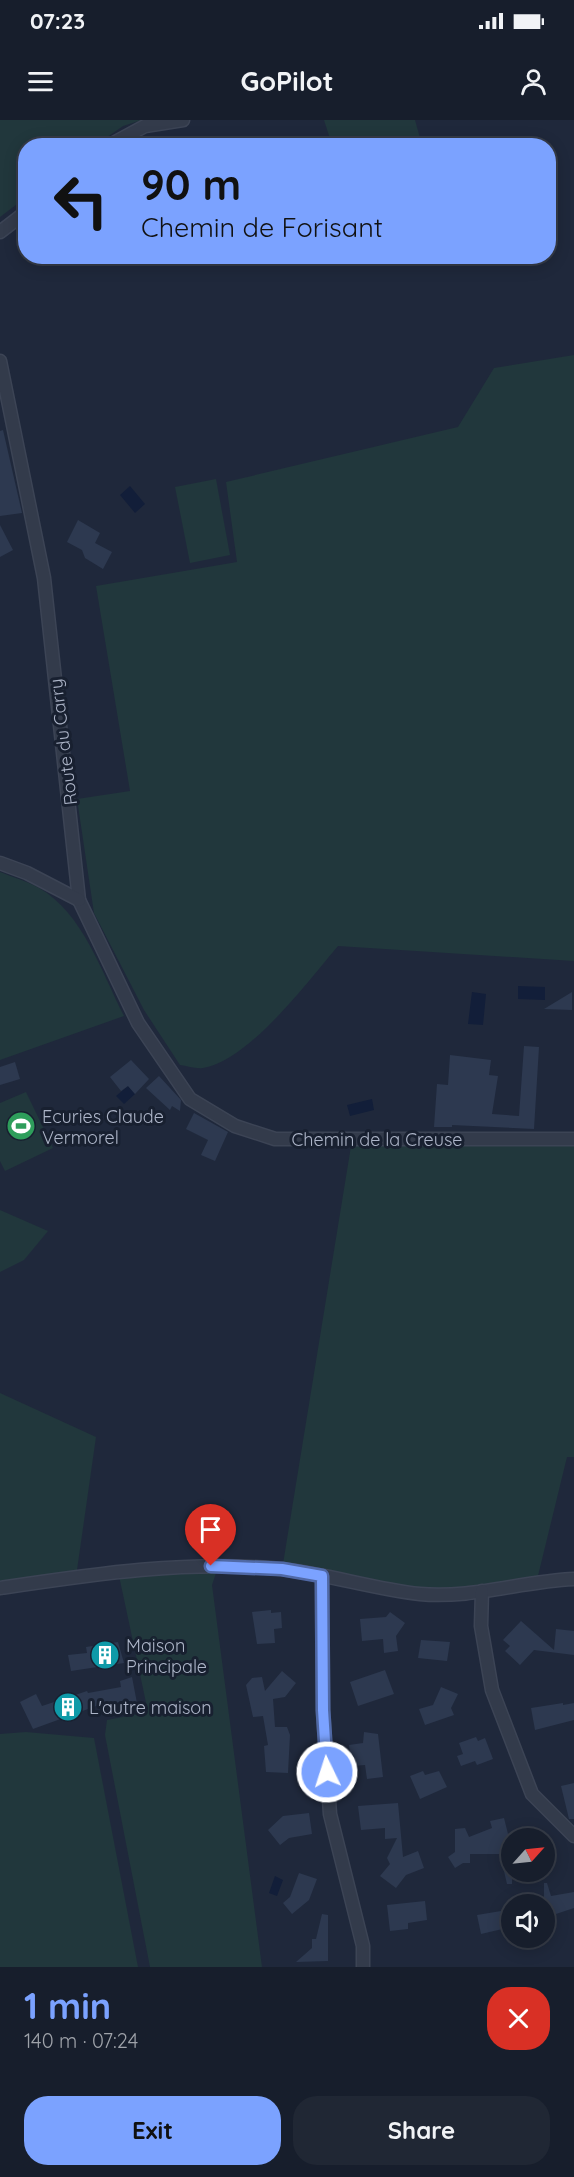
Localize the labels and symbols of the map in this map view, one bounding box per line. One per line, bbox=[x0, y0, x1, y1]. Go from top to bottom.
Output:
street label: Route du Carry bbox=[44, 677, 82, 807]
place label: Ecuries Claude Vermorel bbox=[42, 1105, 164, 1149]
sports icon: Ecuries Claude Vermorel bbox=[5, 1110, 37, 1142]
street label: Chemin de la Creuse bbox=[292, 1128, 463, 1151]
pin bbox=[185, 1504, 236, 1566]
place label: Maison Principale bbox=[126, 1634, 207, 1678]
building icon: Maison Principale bbox=[89, 1639, 121, 1671]
building icon: L'autre maison bbox=[52, 1691, 84, 1723]
place label: L'autre maison bbox=[89, 1696, 212, 1719]
position arrow bbox=[295, 1740, 359, 1804]
north arrow bbox=[501, 1828, 555, 1882]

